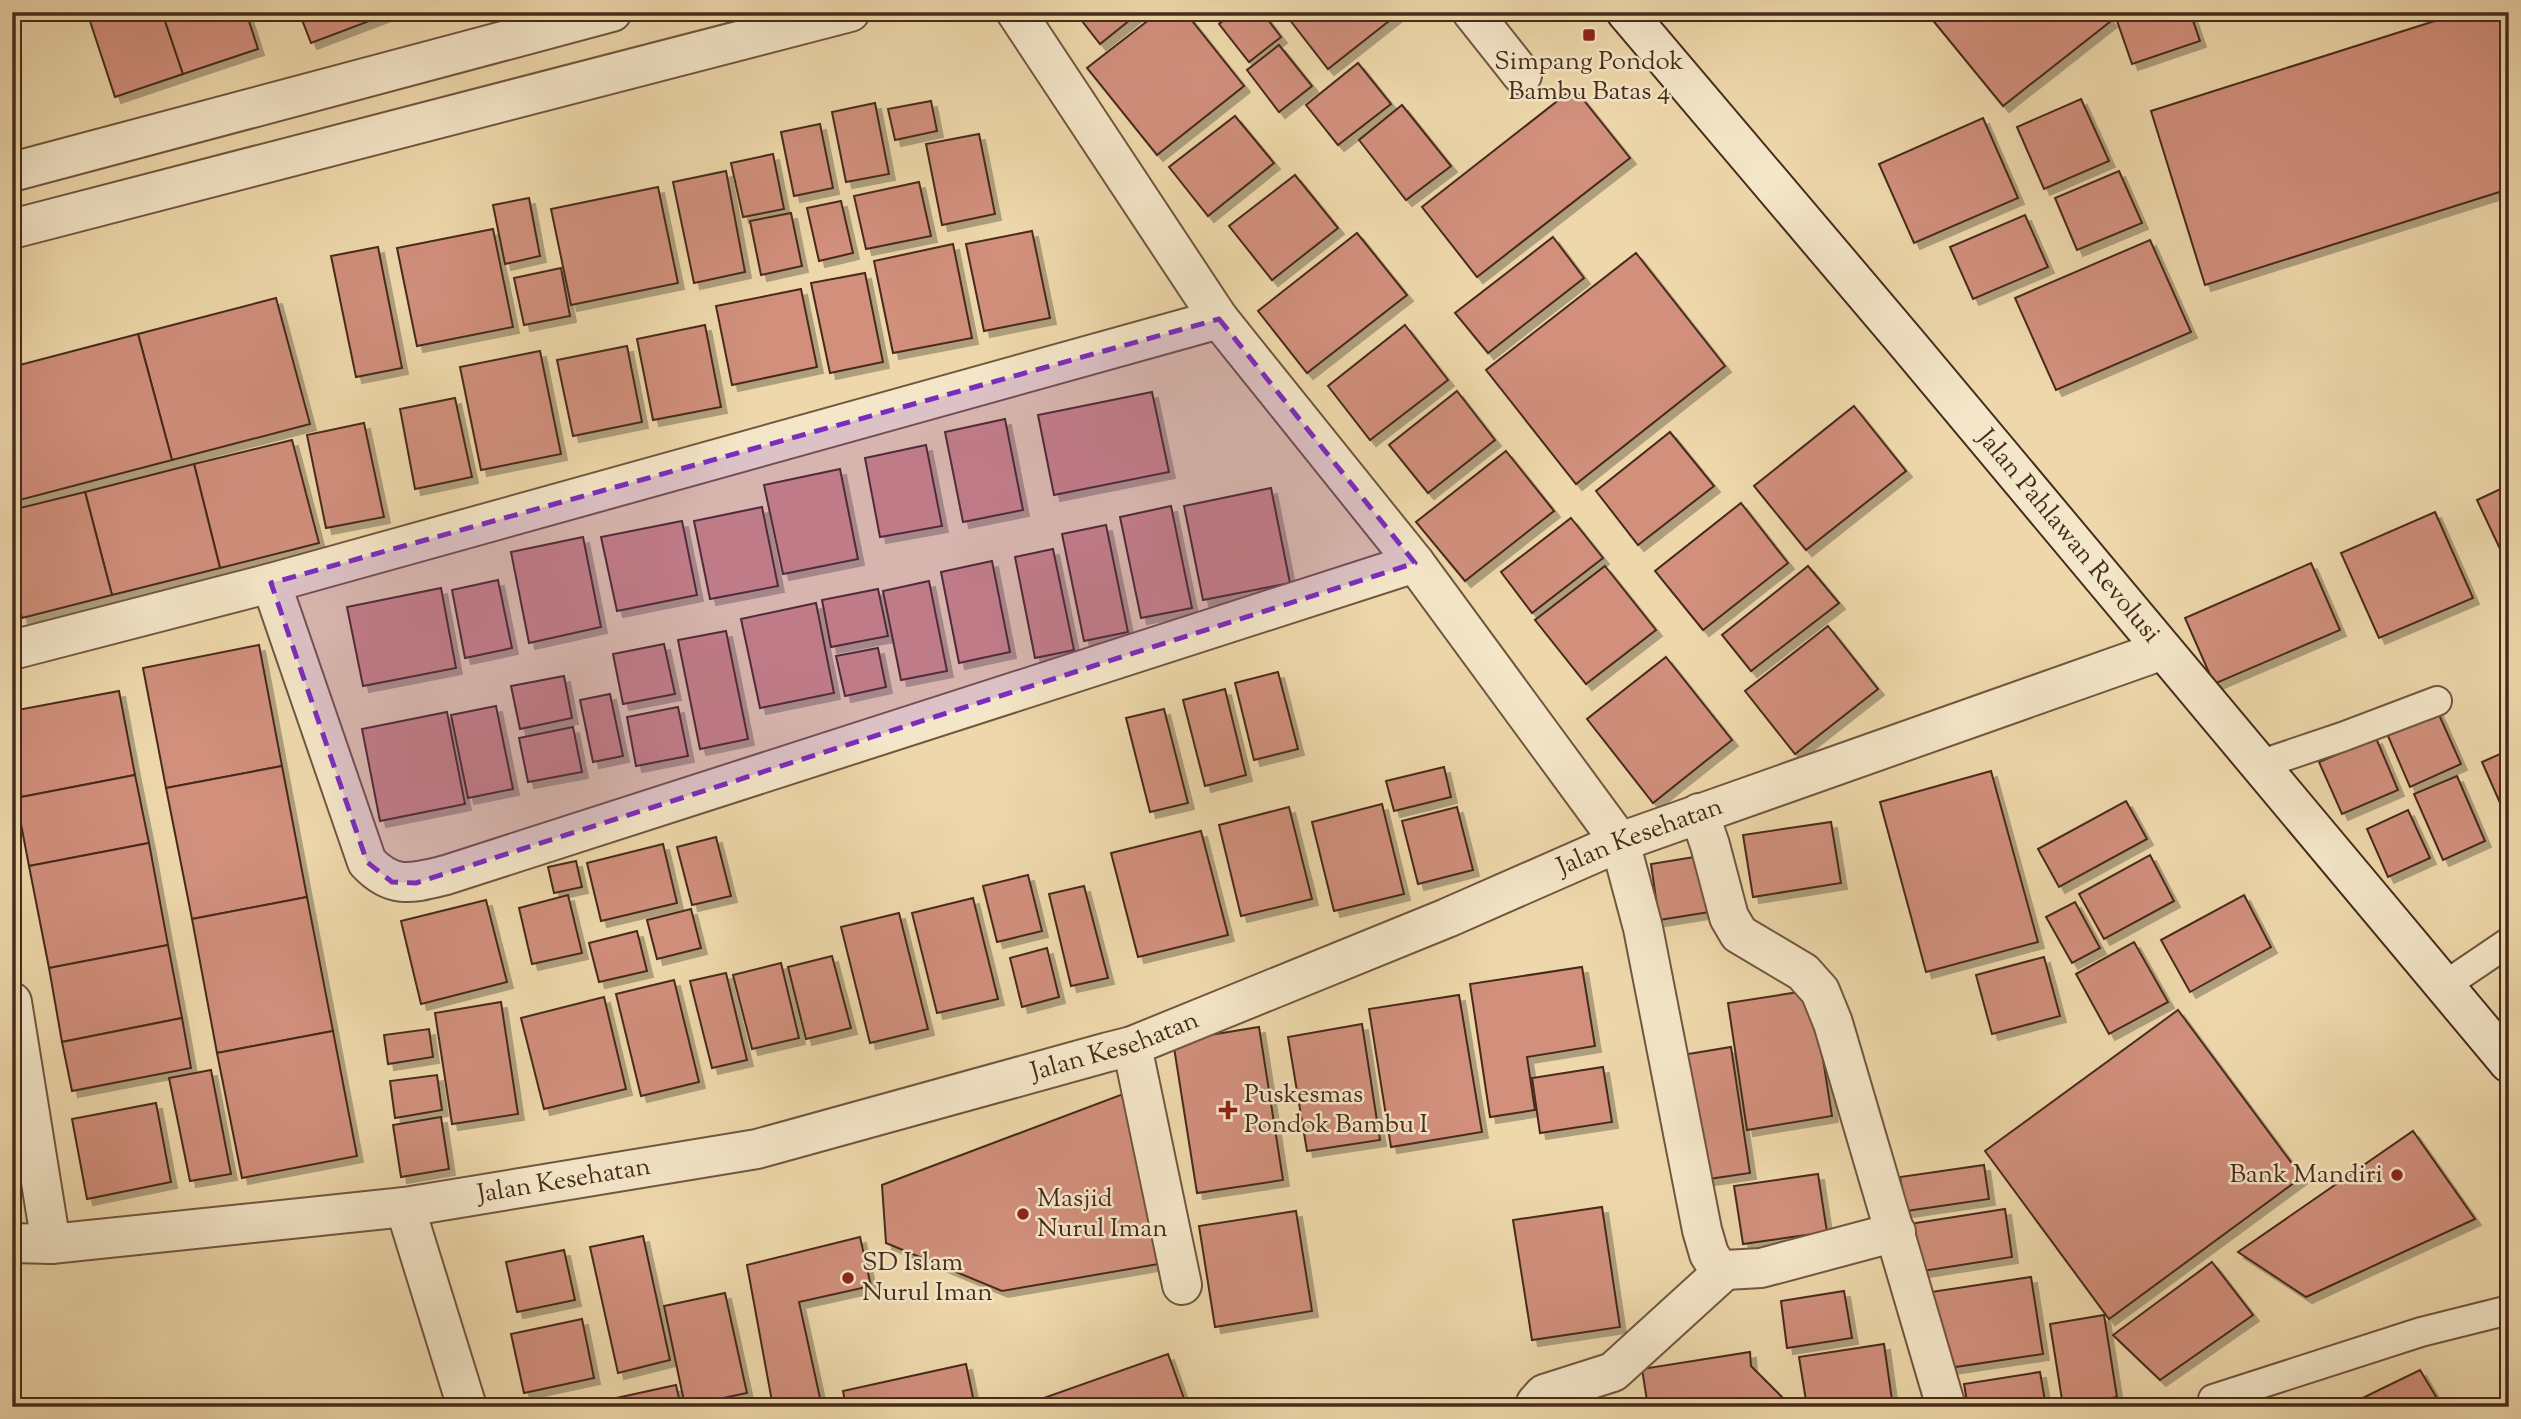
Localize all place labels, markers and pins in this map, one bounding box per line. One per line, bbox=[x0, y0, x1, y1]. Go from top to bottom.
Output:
marker: Simpang Pondok Bambu Batas 4 bbox=[1581, 27, 1597, 43]
place label: Simpang Pondok Bambu Batas 4 bbox=[1494, 44, 1684, 111]
place label: Puskesmas Pondok Bambu I bbox=[1244, 1077, 1428, 1144]
marker: Puskesmas Pondok Bambu I bbox=[1218, 1100, 1238, 1120]
place label: Bank Mandiri bbox=[2229, 1157, 2383, 1194]
marker: Bank Mandiri bbox=[2389, 1167, 2405, 1183]
place label: Masjid Nurul Iman bbox=[1037, 1181, 1168, 1248]
marker: Masjid Nurul Iman bbox=[1015, 1206, 1031, 1222]
place label: SD Islam Nurul Iman bbox=[862, 1245, 993, 1312]
marker: SD Islam Nurul Iman bbox=[840, 1270, 856, 1286]

